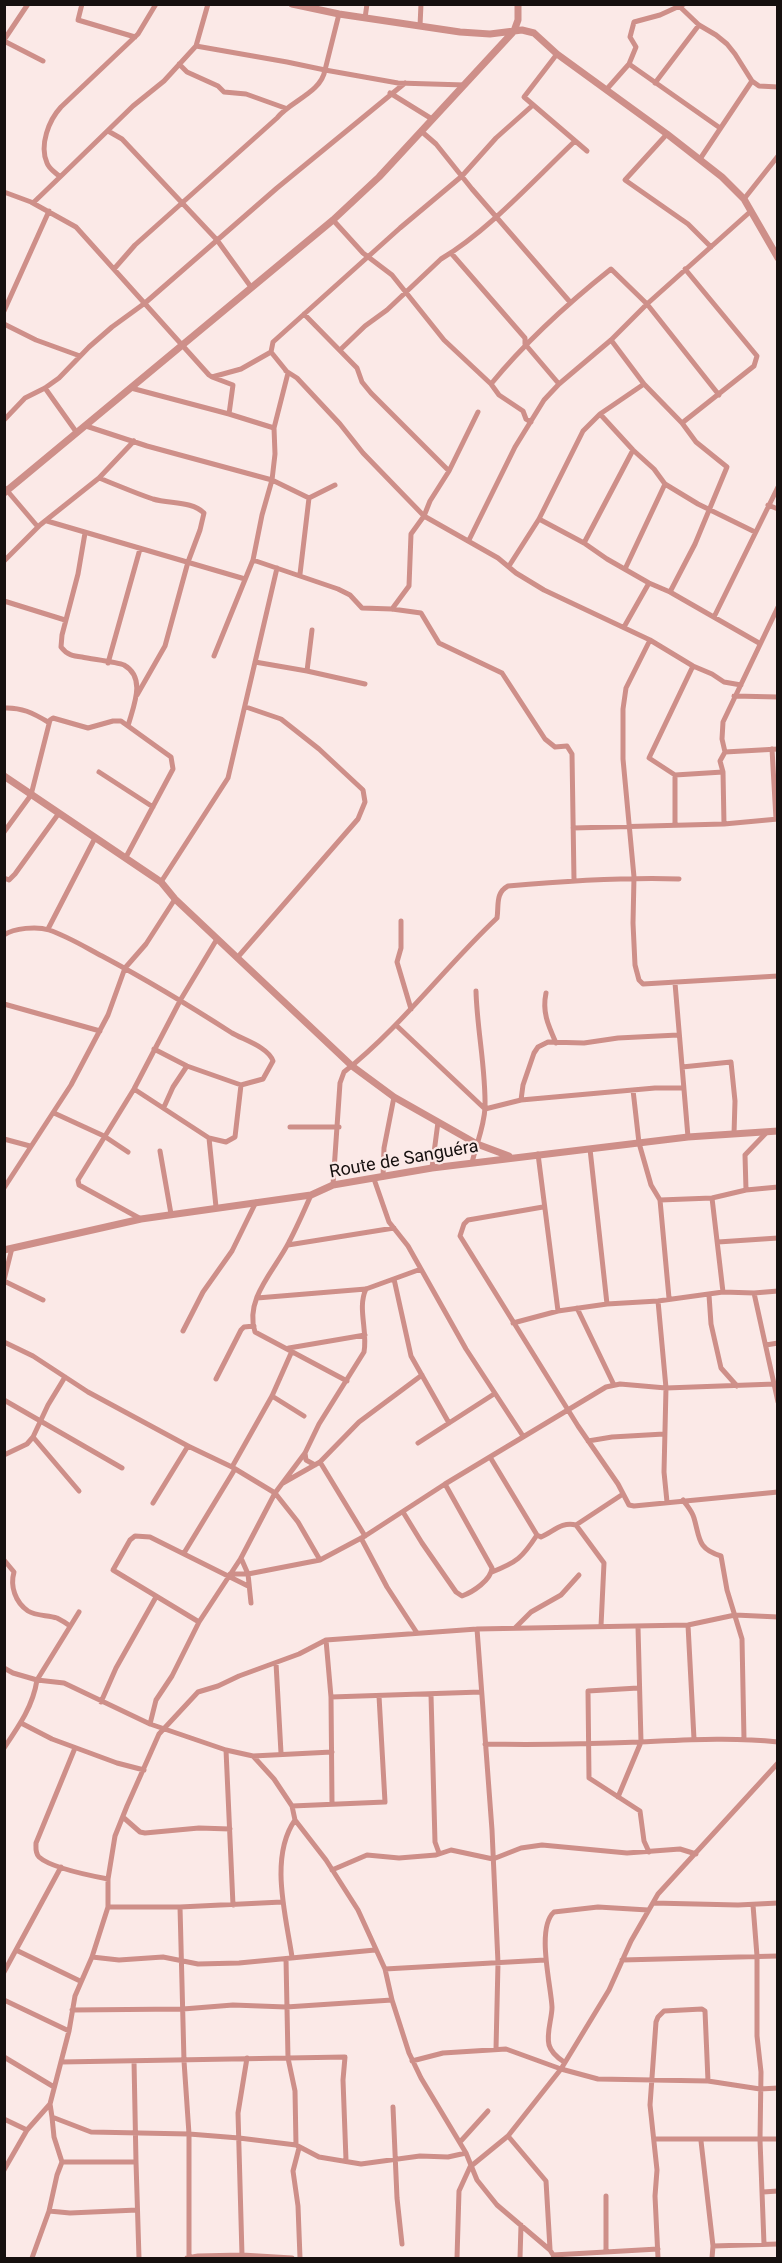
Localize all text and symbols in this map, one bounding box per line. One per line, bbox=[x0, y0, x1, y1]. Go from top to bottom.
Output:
street label: Route de Sanguéra bbox=[328, 1136, 480, 1184]

